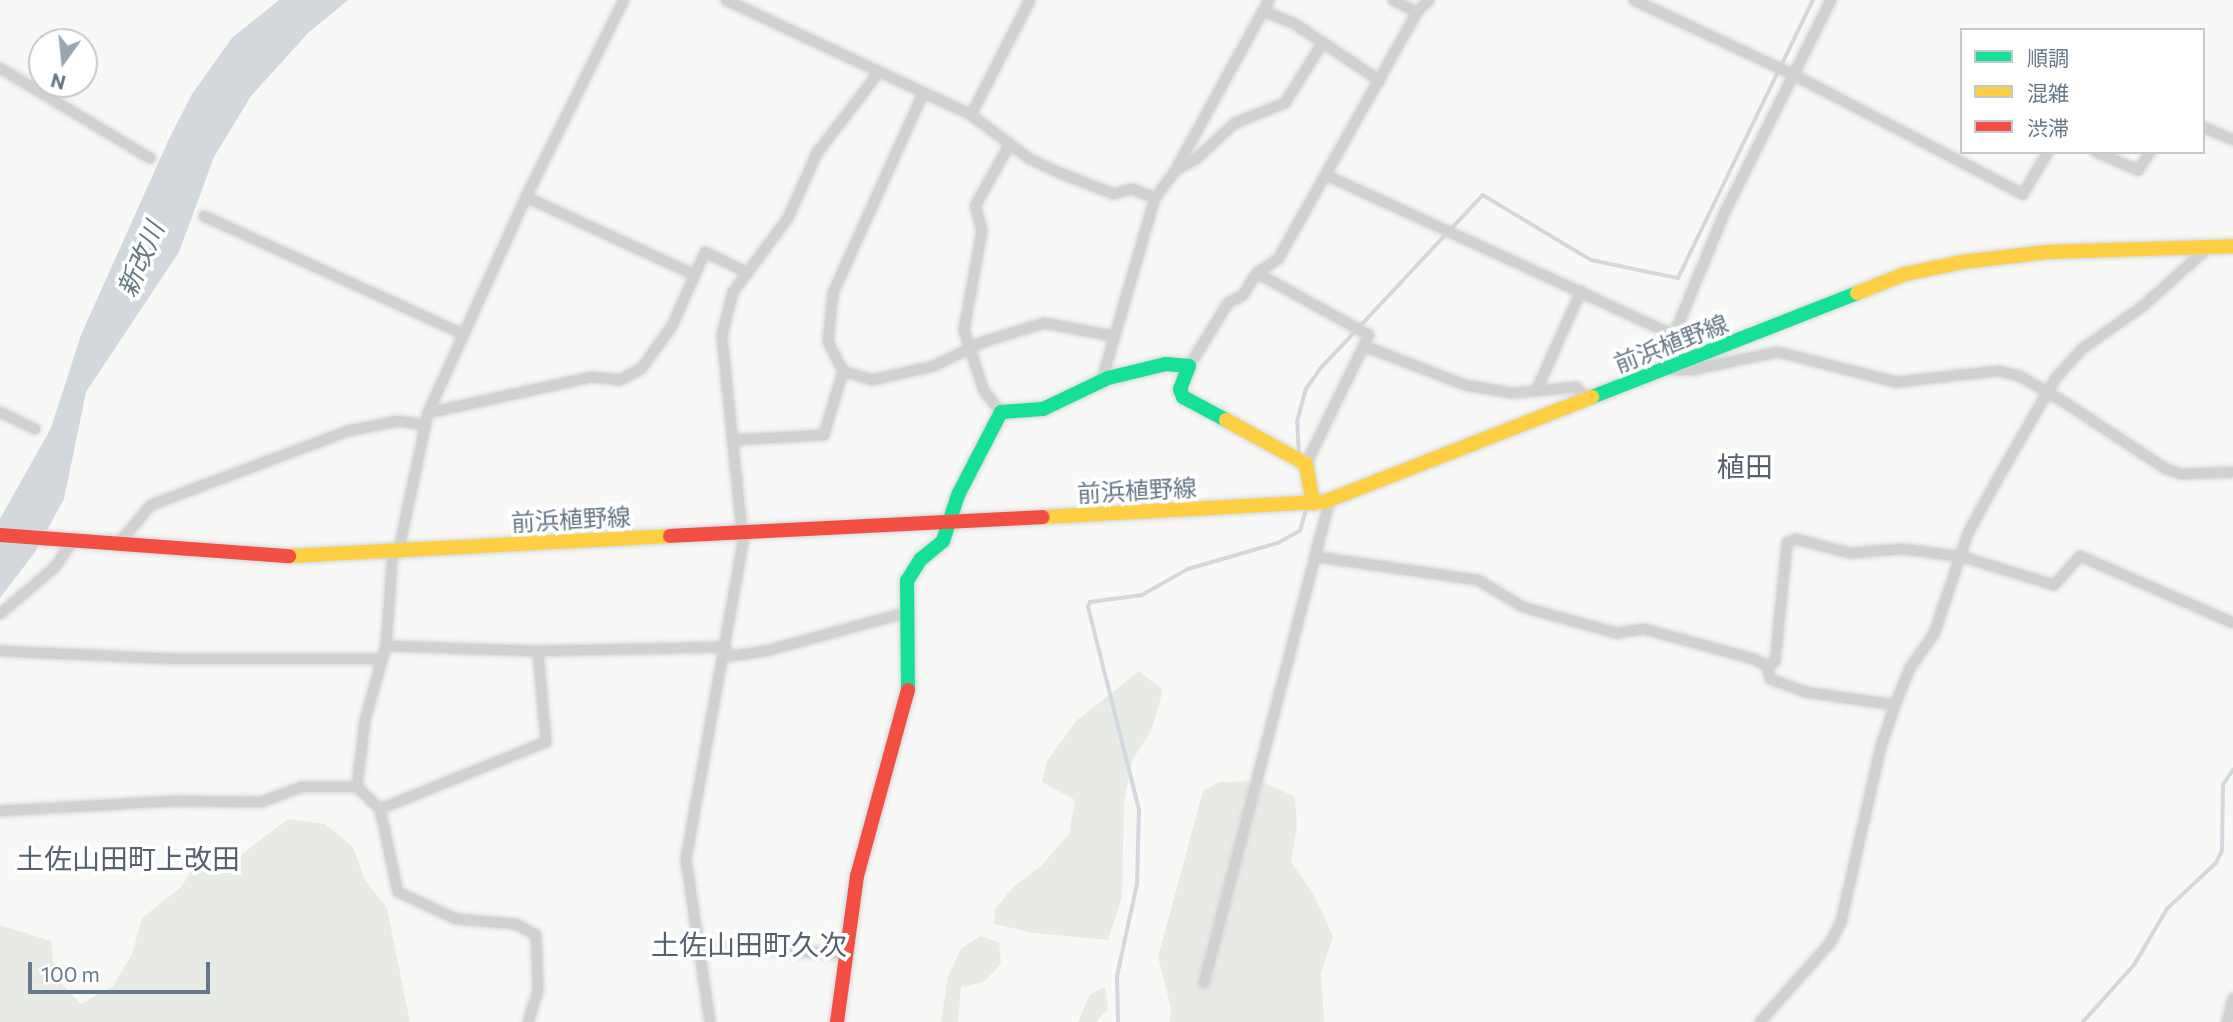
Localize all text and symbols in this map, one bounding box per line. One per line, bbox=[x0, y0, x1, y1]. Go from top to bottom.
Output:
north arrow bbox=[28, 28, 98, 98]
legend bbox=[1960, 28, 2205, 154]
text: 順調 bbox=[2027, 45, 2069, 70]
text: N bbox=[48, 69, 68, 95]
text: 混雑 bbox=[2027, 80, 2069, 105]
text: 渋滞 bbox=[2027, 115, 2069, 140]
water label: 新改川 bbox=[110, 217, 170, 301]
street label: 前浜植野線 bbox=[1610, 308, 1732, 378]
district label: 植田 bbox=[1717, 449, 1773, 483]
street label: 前浜植野線 bbox=[1076, 472, 1198, 508]
street label: 前浜植野線 bbox=[510, 501, 632, 537]
district label: 土佐山田町上改田 bbox=[16, 841, 240, 875]
district label: 土佐山田町久次 bbox=[651, 927, 847, 961]
scale bar bbox=[32, 948, 214, 992]
text: 100 m bbox=[41, 961, 100, 986]

